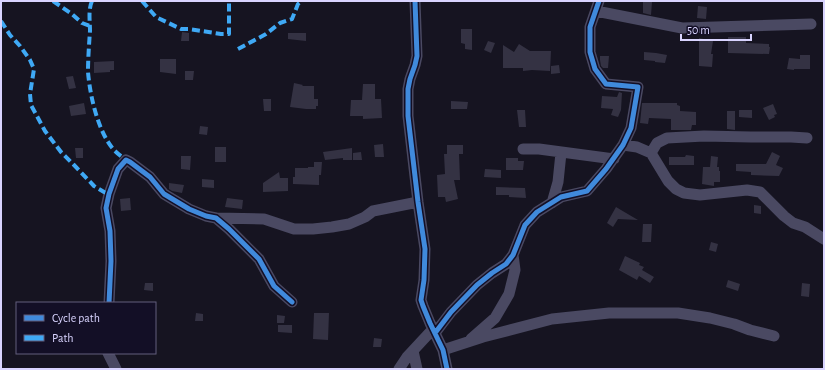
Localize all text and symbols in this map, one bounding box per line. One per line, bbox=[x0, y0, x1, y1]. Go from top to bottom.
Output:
scale bar bbox=[681, 16, 751, 42]
text: 50 m bbox=[687, 24, 710, 36]
legend bbox=[16, 302, 156, 354]
text: Cycle path bbox=[52, 312, 100, 325]
text: Path bbox=[52, 332, 74, 344]

